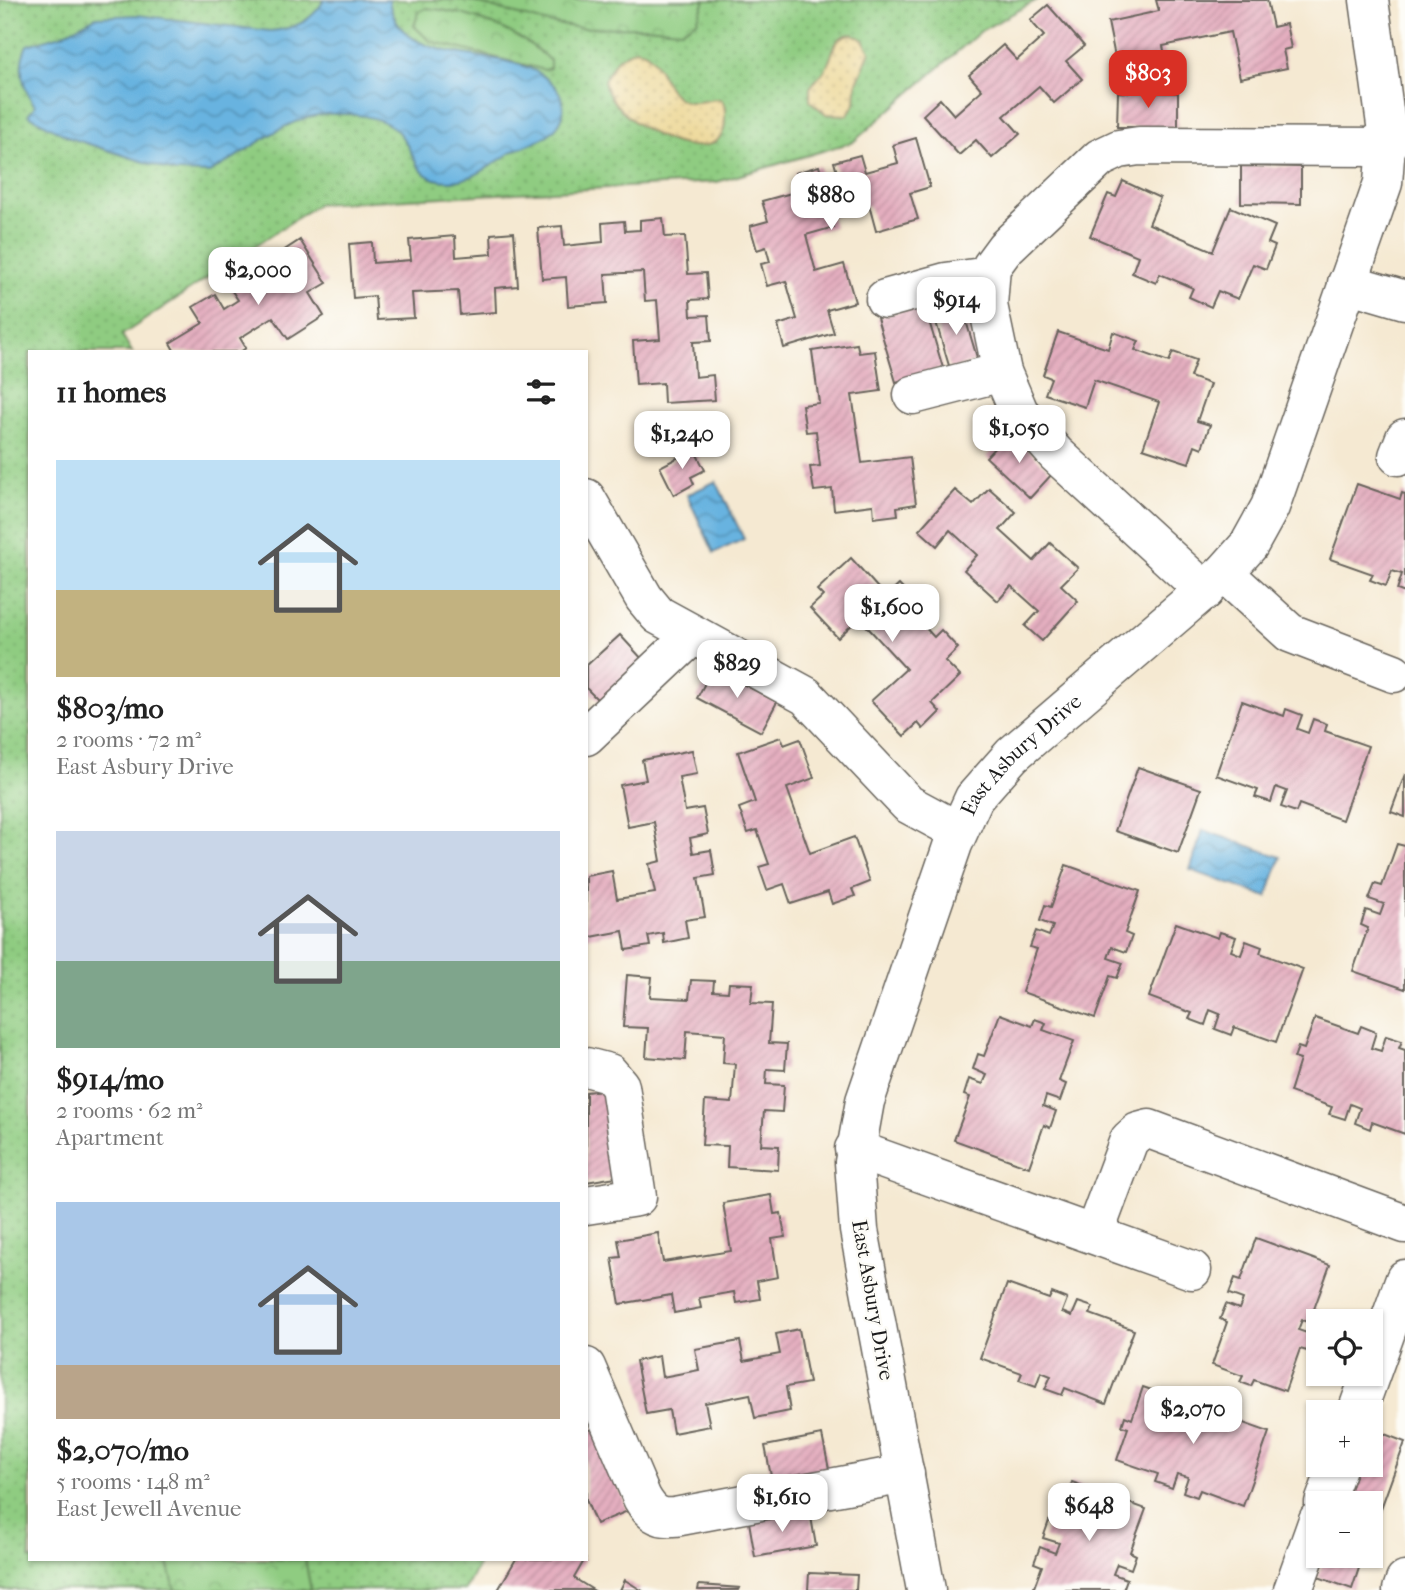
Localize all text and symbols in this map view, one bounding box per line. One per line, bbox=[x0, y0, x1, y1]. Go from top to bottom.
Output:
pin: $803 bbox=[1107, 50, 1189, 110]
text: $803 bbox=[1125, 59, 1171, 86]
pin: $880 bbox=[790, 173, 872, 232]
text: $880 bbox=[807, 181, 855, 208]
pin: $2,000 bbox=[201, 247, 315, 307]
text: $2,000 bbox=[224, 256, 292, 283]
pin: $914 bbox=[915, 278, 997, 337]
text: $914 bbox=[933, 286, 979, 313]
icon: filters bbox=[522, 373, 560, 411]
text: 11 homes bbox=[56, 375, 166, 410]
pin: $1,050 bbox=[962, 406, 1076, 465]
pin: $1,240 bbox=[625, 412, 739, 471]
text: $1,050 bbox=[989, 414, 1049, 441]
text: $1,240 bbox=[650, 420, 714, 447]
icon: home bbox=[245, 505, 371, 631]
pin: $1,600 bbox=[835, 584, 949, 644]
text: $1,600 bbox=[860, 593, 924, 620]
pin: $829 bbox=[696, 640, 778, 700]
text: $829 bbox=[713, 649, 761, 676]
street label: East Asbury Drive bbox=[956, 689, 1086, 819]
text: $803/mo bbox=[56, 691, 164, 726]
text: 2 rooms · 72 m² bbox=[56, 726, 201, 753]
text: East Asbury Drive bbox=[56, 753, 234, 780]
icon: home bbox=[245, 876, 371, 1002]
text: $914/mo bbox=[56, 1062, 164, 1097]
text: 2 rooms · 62 m² bbox=[56, 1097, 203, 1124]
text: Apartment bbox=[56, 1124, 164, 1151]
street label: East Asbury Drive bbox=[847, 1218, 899, 1382]
icon: home bbox=[245, 1247, 371, 1373]
map controls bbox=[1306, 1309, 1383, 1568]
button: locate bbox=[1306, 1309, 1383, 1386]
pin: $2,070 bbox=[1136, 1386, 1250, 1446]
text: $2,070 bbox=[1160, 1395, 1226, 1422]
button: + bbox=[1306, 1400, 1383, 1477]
text: $2,070/mo bbox=[56, 1433, 189, 1468]
text: 5 rooms · 148 m² bbox=[56, 1468, 210, 1495]
pin: $1,610 bbox=[725, 1474, 839, 1534]
text: $1,610 bbox=[753, 1483, 811, 1510]
pin: $648 bbox=[1048, 1484, 1130, 1543]
button: − bbox=[1306, 1491, 1383, 1568]
text: $648 bbox=[1064, 1492, 1114, 1519]
text: East Jewell Avenue bbox=[56, 1495, 241, 1522]

